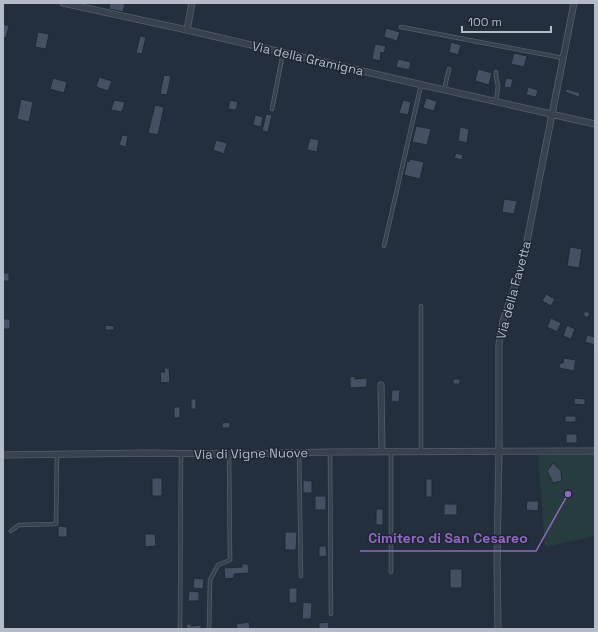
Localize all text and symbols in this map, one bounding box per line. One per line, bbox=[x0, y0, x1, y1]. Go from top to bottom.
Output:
scale bar bbox=[462, 8, 551, 34]
text: 100 m bbox=[468, 14, 502, 30]
street label: Via della Gramigna bbox=[250, 37, 366, 80]
street label: Via della Favetta bbox=[492, 238, 535, 341]
street label: Via di Vigne Nuove bbox=[194, 444, 308, 463]
callout: Cimitero di San Cesareo bbox=[360, 525, 536, 551]
text: Cimitero di San Cesareo bbox=[368, 529, 528, 547]

